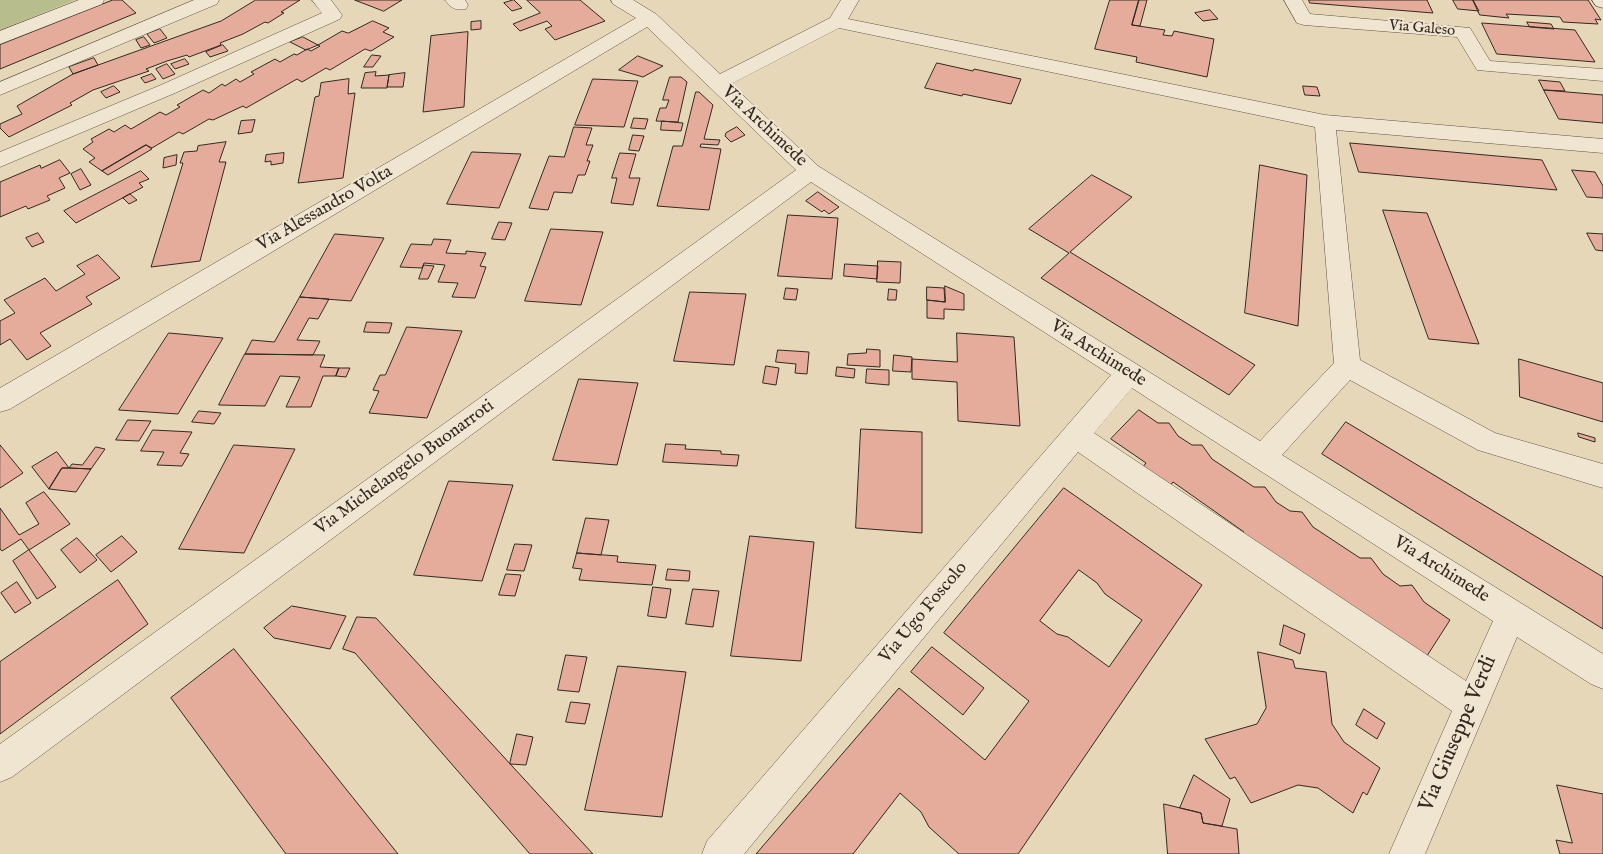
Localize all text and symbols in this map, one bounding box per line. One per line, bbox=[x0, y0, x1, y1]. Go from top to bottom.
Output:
street label: Via Galeso bbox=[1388, 17, 1456, 41]
street label: Via Archimede bbox=[717, 82, 811, 172]
street label: Via Alessandro Volta bbox=[253, 161, 397, 257]
street label: Via Archimede bbox=[1046, 316, 1150, 392]
street label: Via Michelangelo Buonarroti bbox=[311, 396, 499, 540]
street label: Via Archimede bbox=[1389, 532, 1493, 608]
street label: Via Ugo Foscolo bbox=[875, 558, 973, 668]
street label: Via Giuseppe Verdi bbox=[1415, 652, 1503, 816]

